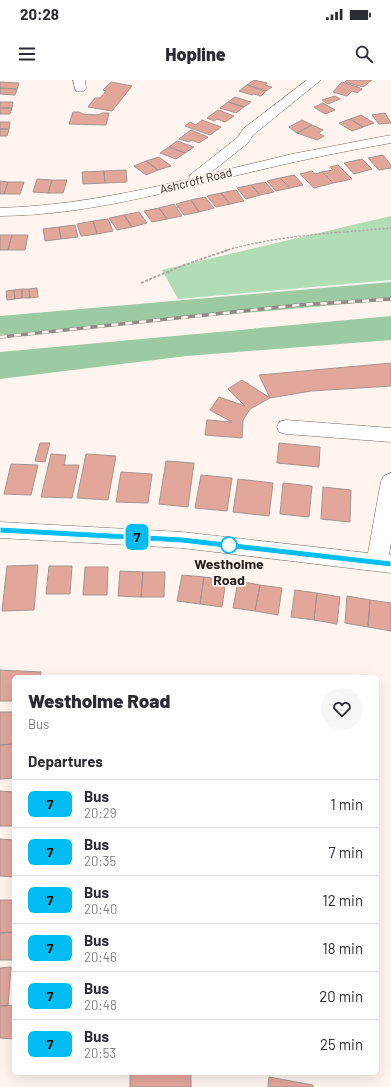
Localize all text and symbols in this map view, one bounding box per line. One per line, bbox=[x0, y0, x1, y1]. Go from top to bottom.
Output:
text: 20:28 bbox=[20, 5, 59, 23]
icon: menu bbox=[16, 43, 38, 65]
text: Hopline bbox=[165, 43, 226, 65]
icon: search bbox=[353, 43, 375, 65]
street label: Ashcroft Road bbox=[158, 164, 233, 196]
line badge: 7 bbox=[124, 524, 150, 550]
text: 7 bbox=[134, 528, 140, 545]
marker: Westholme Road bbox=[220, 536, 238, 554]
place label: Westholme Road bbox=[194, 555, 264, 588]
button: heart bbox=[321, 688, 363, 730]
text: Westholme Road bbox=[28, 689, 170, 712]
text: Bus bbox=[28, 716, 49, 732]
text: Departures bbox=[28, 752, 103, 770]
text: Bus bbox=[84, 787, 109, 805]
text: 7 bbox=[47, 795, 53, 812]
text: 1 min bbox=[330, 795, 363, 813]
text: 20:29 bbox=[84, 805, 116, 821]
text: Bus bbox=[84, 835, 109, 853]
text: 7 bbox=[47, 843, 53, 860]
text: 7 min bbox=[329, 843, 363, 861]
text: 20:35 bbox=[84, 853, 116, 869]
text: Bus bbox=[84, 883, 109, 901]
text: 7 bbox=[47, 891, 53, 908]
text: 12 min bbox=[322, 891, 363, 909]
text: 20:40 bbox=[84, 901, 117, 917]
text: Bus bbox=[84, 931, 109, 949]
text: 7 bbox=[47, 939, 53, 956]
text: 18 min bbox=[323, 939, 363, 957]
text: 20:46 bbox=[84, 949, 117, 965]
text: Bus bbox=[84, 979, 109, 997]
text: 7 bbox=[47, 987, 53, 1004]
text: 20 min bbox=[319, 987, 363, 1005]
text: 20:48 bbox=[84, 997, 117, 1013]
text: Bus bbox=[84, 1027, 109, 1045]
text: 7 bbox=[47, 1035, 53, 1052]
text: 25 min bbox=[320, 1035, 363, 1053]
text: 20:53 bbox=[84, 1045, 116, 1061]

